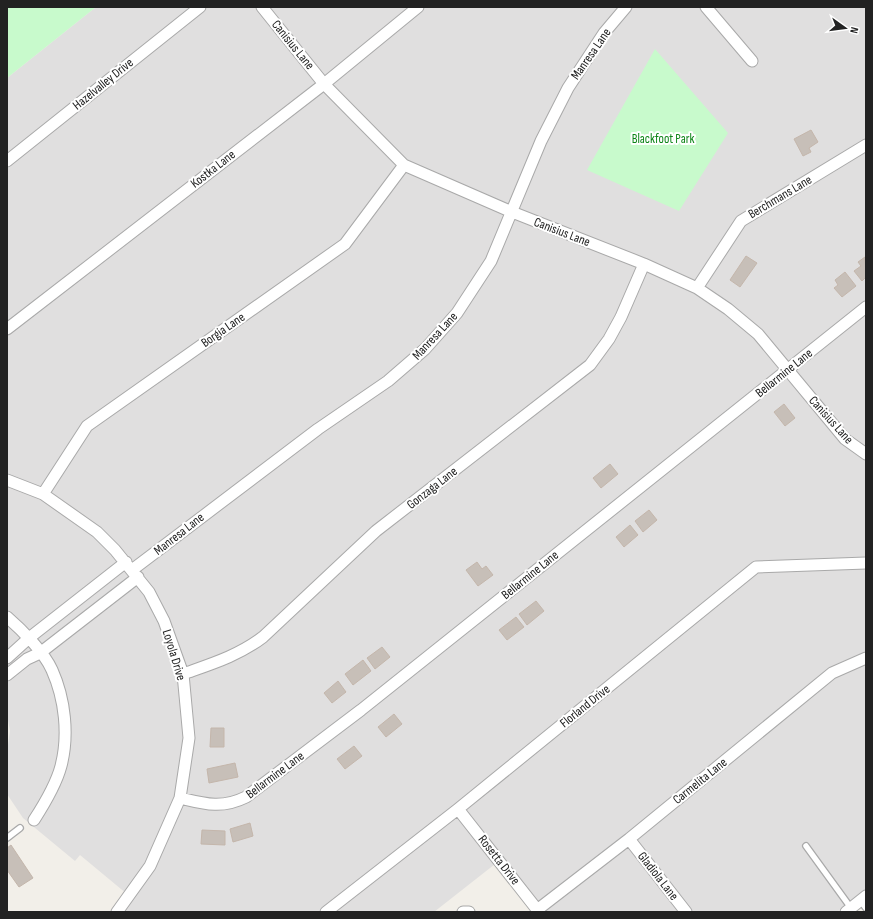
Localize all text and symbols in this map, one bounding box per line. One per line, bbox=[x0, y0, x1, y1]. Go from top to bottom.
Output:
north arrow bbox=[825, 8, 865, 48]
street label: Canisius Lane bbox=[268, 17, 318, 73]
street label: Manresa Lane bbox=[567, 25, 615, 83]
text: N bbox=[847, 26, 861, 35]
street label: Hazelvalley Drive bbox=[69, 55, 137, 113]
park label: Blackfoot Park bbox=[632, 131, 694, 147]
street label: Kostka Lane bbox=[187, 147, 239, 191]
street label: Berchmans Lane bbox=[745, 172, 815, 222]
street label: Canisius Lane bbox=[532, 214, 592, 250]
street label: Borgia Lane bbox=[198, 309, 248, 351]
street label: Manresa Lane bbox=[409, 309, 461, 363]
street label: Bellarmine Lane bbox=[752, 345, 816, 401]
street label: Canisius Lane bbox=[805, 393, 857, 447]
street label: Gonzaga Lane bbox=[403, 463, 461, 513]
street label: Manresa Lane bbox=[151, 509, 207, 559]
street label: Bellarmine Lane bbox=[498, 547, 562, 603]
street label: Loyola Drive bbox=[159, 628, 189, 682]
street label: Florland Drive bbox=[557, 681, 613, 731]
street label: Bellarmine Lane bbox=[243, 748, 307, 802]
street label: Carmelita Lane bbox=[670, 754, 730, 808]
street label: Rosetta Drive bbox=[475, 832, 523, 888]
street label: Gladiola Lane bbox=[634, 849, 682, 903]

